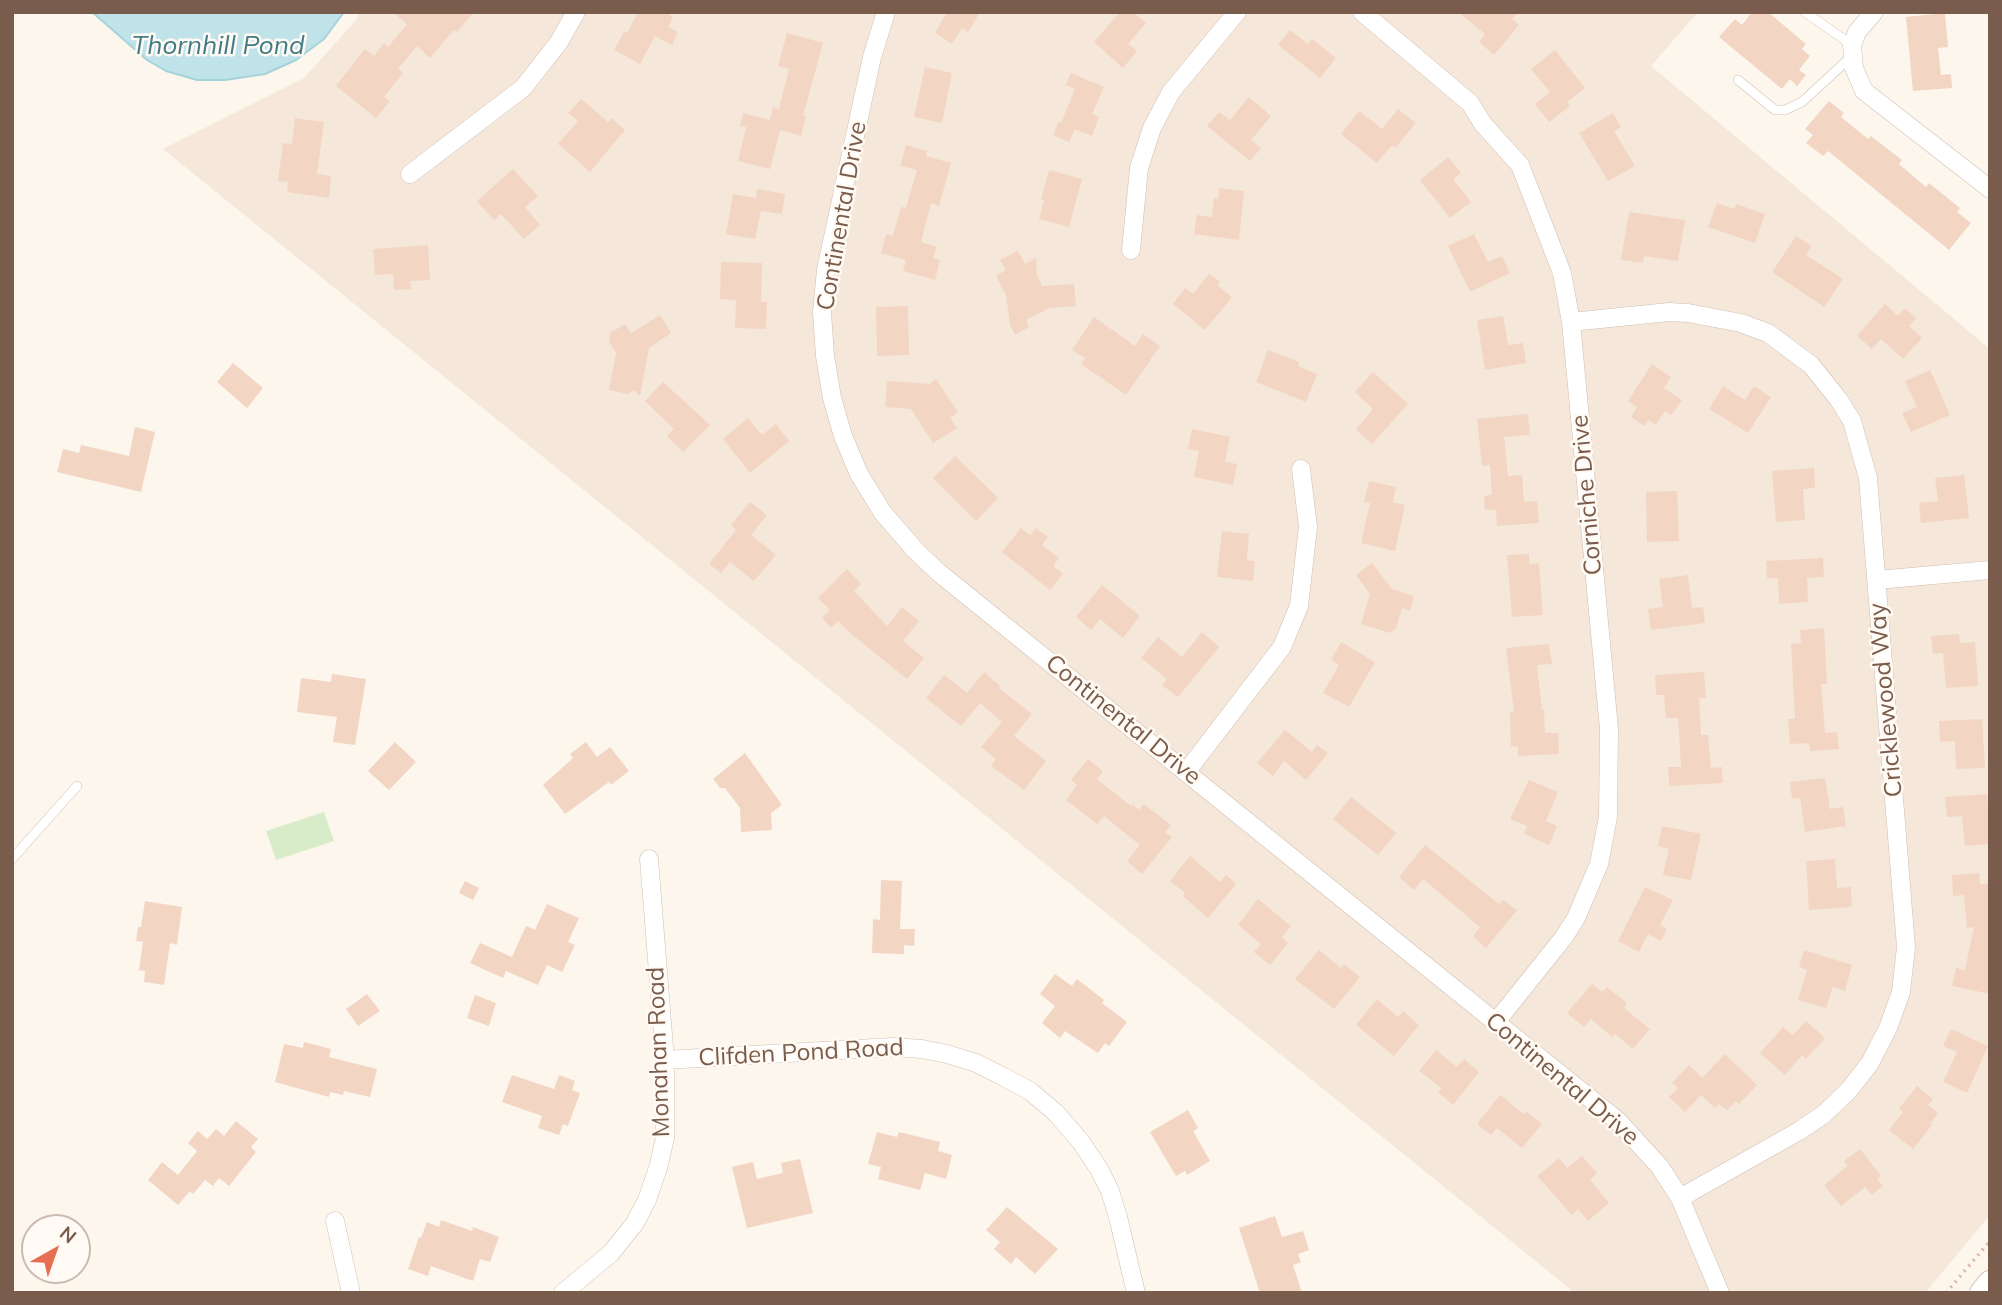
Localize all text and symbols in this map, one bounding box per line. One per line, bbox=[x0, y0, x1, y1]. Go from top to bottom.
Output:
water label: Thornhill Pond bbox=[131, 30, 305, 62]
street label: Continental Drive bbox=[811, 119, 873, 313]
street label: Corniche Drive bbox=[1566, 414, 1608, 576]
street label: Cricklewood Way bbox=[1863, 602, 1909, 798]
street label: Continental Drive bbox=[1040, 649, 1206, 791]
street label: Monahan Road bbox=[642, 966, 676, 1138]
street label: Continental Drive bbox=[1479, 1006, 1645, 1152]
street label: Clifden Pond Road bbox=[698, 1033, 904, 1073]
north arrow bbox=[21, 1214, 91, 1284]
text: N bbox=[55, 1221, 81, 1248]

